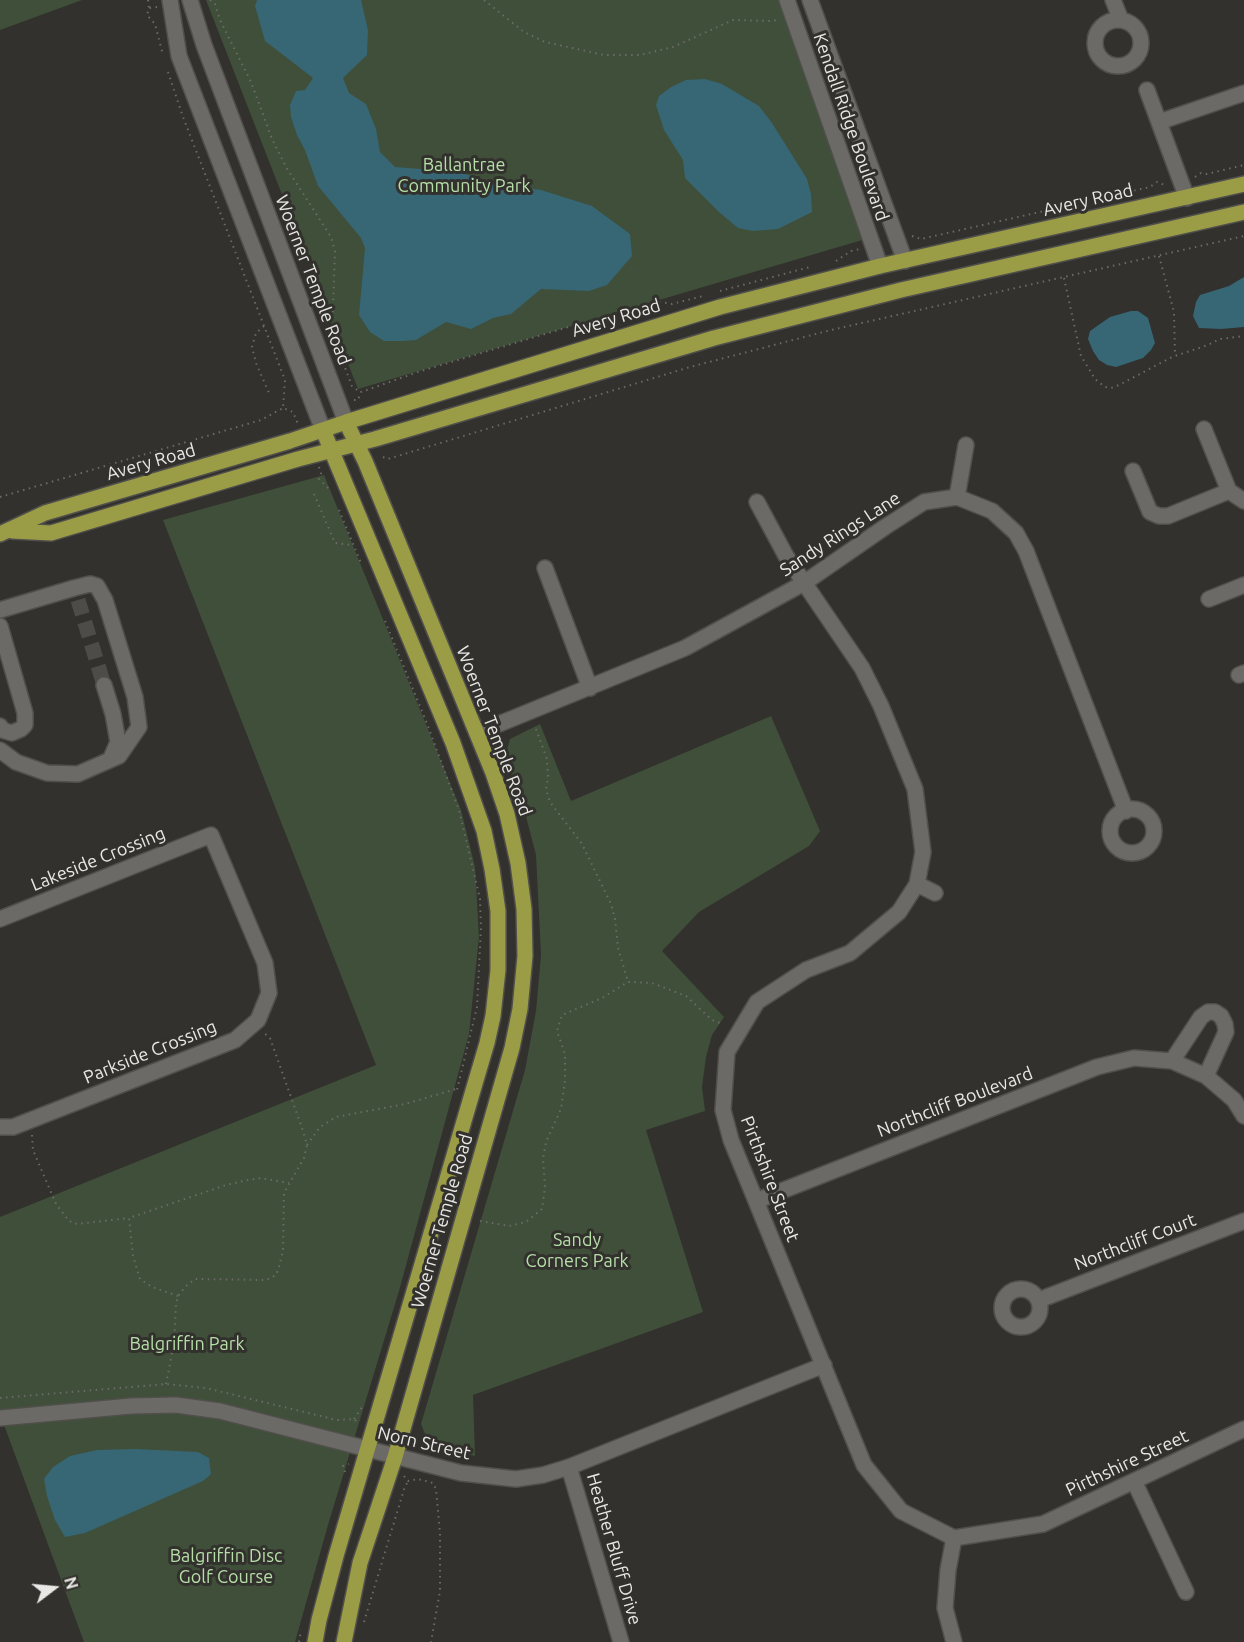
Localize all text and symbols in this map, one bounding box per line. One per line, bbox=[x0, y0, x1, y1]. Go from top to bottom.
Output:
street label: Kendall Ridge Boulevard bbox=[809, 30, 893, 224]
park label: Ballantrae Community Park bbox=[397, 154, 531, 196]
street label: Avery Road bbox=[1041, 179, 1135, 221]
street label: Woerner Temple Road bbox=[271, 192, 355, 368]
street label: Avery Road bbox=[569, 294, 663, 342]
street label: Avery Road bbox=[104, 439, 198, 485]
street label: Sandy Rings Lane bbox=[776, 487, 904, 581]
street label: Woerner Temple Road bbox=[452, 643, 536, 819]
street label: Lakeside Crossing bbox=[28, 822, 168, 896]
street label: Parkside Crossing bbox=[80, 1015, 220, 1089]
street label: Northcliff Boulevard bbox=[874, 1062, 1036, 1142]
street label: Pirthshire Street bbox=[736, 1113, 804, 1245]
street label: Woerner Temple Road bbox=[407, 1131, 477, 1311]
street label: Northcliff Court bbox=[1071, 1209, 1199, 1275]
park label: Sandy Corners Park bbox=[525, 1229, 629, 1272]
park label: Balgriffin Park bbox=[129, 1333, 245, 1355]
street label: Norn Street bbox=[375, 1422, 473, 1464]
street label: Pirthshire Street bbox=[1062, 1425, 1192, 1501]
street label: Heather Bluff Drive bbox=[582, 1471, 646, 1627]
park label: Balgriffin Disc Golf Course bbox=[170, 1545, 282, 1588]
north arrow bbox=[24, 1558, 84, 1618]
text: N bbox=[61, 1575, 82, 1591]

